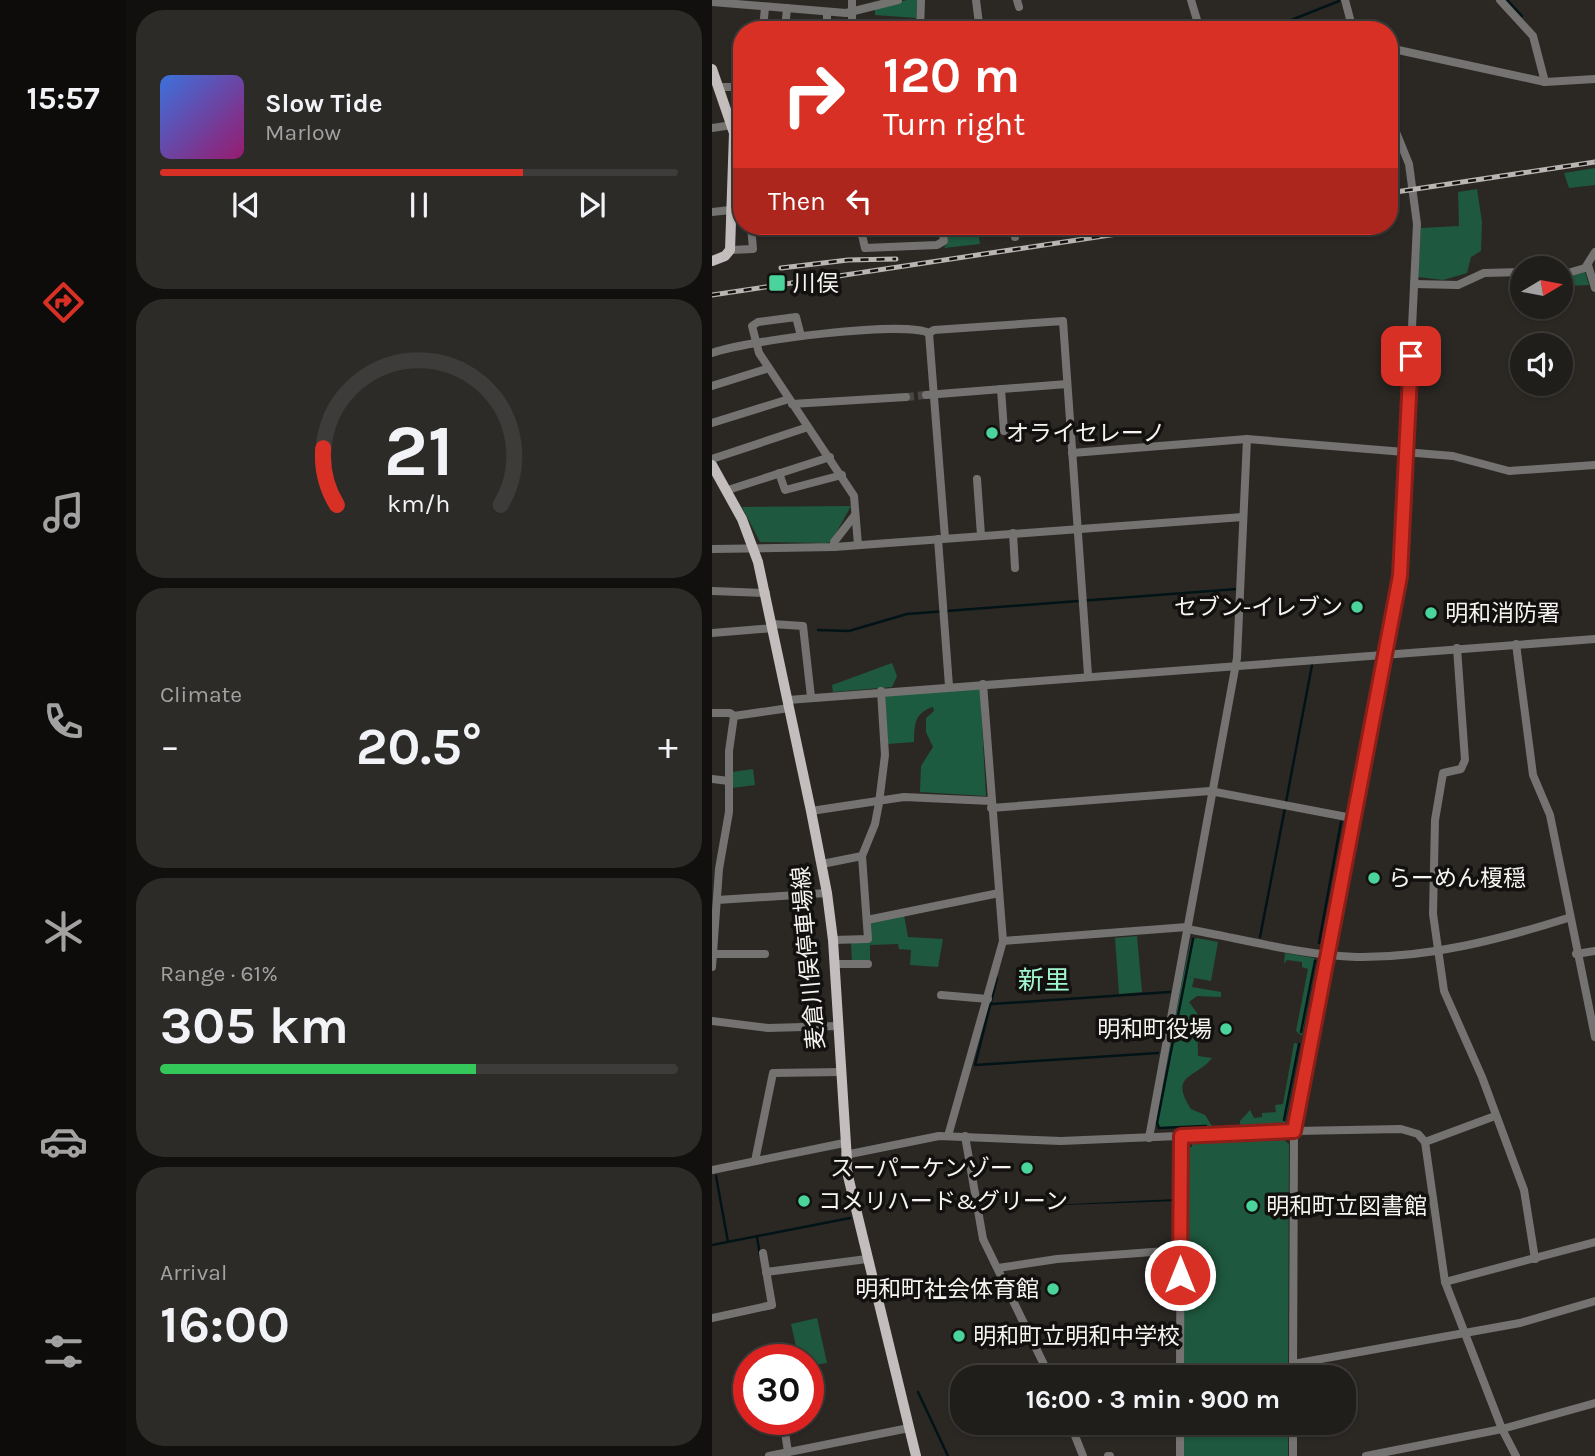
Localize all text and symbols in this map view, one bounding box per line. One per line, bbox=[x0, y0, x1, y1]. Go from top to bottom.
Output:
text: 120 m bbox=[883, 47, 1020, 104]
icon: right bbox=[768, 49, 859, 140]
text: 15:57 bbox=[26, 80, 100, 117]
text: Slow Tide bbox=[265, 88, 383, 119]
text: Turn right bbox=[883, 106, 1025, 143]
text: Marlow bbox=[265, 119, 341, 146]
icon: left bbox=[840, 182, 878, 220]
icon: previous bbox=[227, 186, 265, 224]
icon: pause bbox=[400, 186, 438, 224]
icon: next bbox=[573, 186, 611, 224]
text: Then bbox=[768, 186, 826, 217]
north arrow bbox=[1510, 256, 1573, 318]
map controls bbox=[1510, 256, 1573, 396]
place label: 川俣 bbox=[793, 270, 839, 297]
marker: 川俣 bbox=[767, 273, 787, 293]
icon: directions bbox=[39, 278, 88, 327]
pin bbox=[1381, 326, 1441, 386]
button: sound bbox=[1510, 333, 1573, 396]
icon: arrive bbox=[1392, 337, 1430, 375]
text: 21 bbox=[384, 408, 454, 493]
place label: オライセレーノ bbox=[1006, 420, 1166, 447]
marker: オライセレーノ bbox=[984, 425, 1000, 441]
icon: music bbox=[39, 488, 88, 537]
text: km/h bbox=[387, 489, 451, 518]
place label: セブン-イレブン bbox=[1174, 594, 1343, 621]
marker: セブン-イレブン bbox=[1349, 599, 1365, 615]
place label: 明和消防署 bbox=[1445, 600, 1560, 627]
marker: 明和消防署 bbox=[1423, 605, 1439, 621]
text: Climate bbox=[160, 681, 242, 708]
icon: phone bbox=[39, 697, 88, 746]
text: 20.5° bbox=[356, 716, 482, 777]
text: − bbox=[160, 724, 180, 769]
text: + bbox=[658, 724, 678, 769]
street label: 麦倉川俣停車場線 bbox=[787, 865, 830, 1051]
place label: らーめん榎穏 bbox=[1388, 865, 1526, 892]
marker: らーめん榎穏 bbox=[1366, 870, 1382, 886]
icon: climate bbox=[39, 907, 88, 956]
text: Range · 61% bbox=[160, 960, 278, 987]
district label: 新里 bbox=[1018, 965, 1070, 996]
text: 305 km bbox=[160, 995, 349, 1056]
place label: 明和町役場 bbox=[1097, 1016, 1212, 1043]
marker: 明和町役場 bbox=[1218, 1021, 1234, 1037]
icon: car bbox=[39, 1117, 88, 1166]
place label: スーパーケンゾー bbox=[830, 1155, 1013, 1182]
marker: スーパーケンゾー bbox=[1019, 1160, 1035, 1176]
place label: コメリハード&グリーン bbox=[818, 1188, 1068, 1215]
marker: コメリハード&グリーン bbox=[796, 1193, 812, 1209]
place label: 明和町立図書館 bbox=[1266, 1193, 1427, 1220]
marker: 明和町立図書館 bbox=[1244, 1198, 1260, 1214]
position arrow bbox=[1143, 1238, 1217, 1312]
text: Arrival bbox=[160, 1259, 227, 1286]
place label: 明和町社会体育館 bbox=[855, 1276, 1039, 1303]
marker: 明和町社会体育館 bbox=[1045, 1281, 1061, 1297]
text: 16:00 bbox=[160, 1294, 290, 1355]
place label: 明和町立明和中学校 bbox=[973, 1323, 1180, 1350]
icon: filters bbox=[39, 1327, 88, 1376]
marker: 明和町立明和中学校 bbox=[951, 1328, 967, 1344]
speed limit sign: 30 bbox=[733, 1344, 824, 1435]
text: 16:00 · 3 min · 900 m bbox=[1026, 1384, 1280, 1415]

